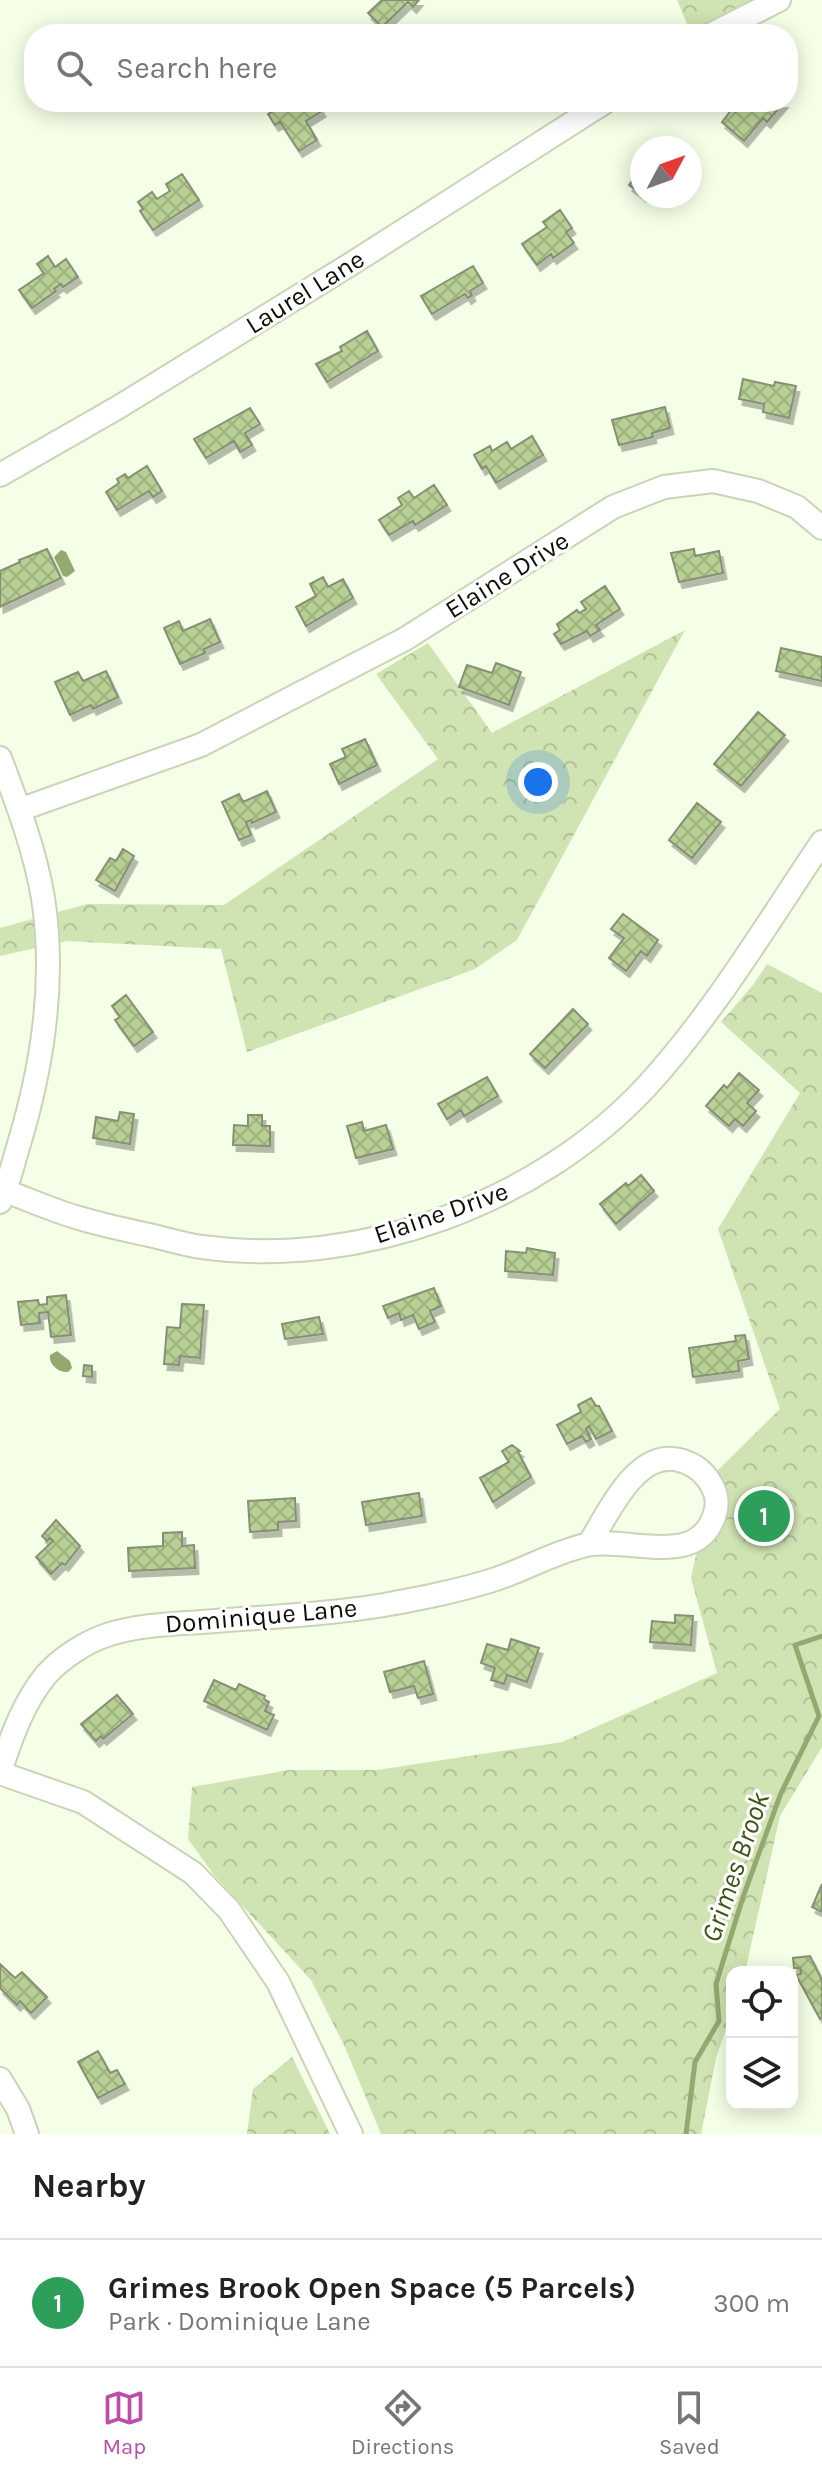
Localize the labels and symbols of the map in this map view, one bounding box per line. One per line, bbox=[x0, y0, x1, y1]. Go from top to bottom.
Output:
north arrow bbox=[630, 136, 702, 208]
street label: Laurel Lane bbox=[240, 243, 370, 341]
street label: Elaine Drive bbox=[439, 525, 575, 625]
your location bbox=[518, 762, 558, 802]
street label: Elaine Drive bbox=[370, 1176, 512, 1250]
pin: 1 bbox=[738, 1486, 790, 1546]
street label: Dominique Lane bbox=[164, 1592, 358, 1640]
water label: Grimes Brook bbox=[694, 1787, 776, 1946]

